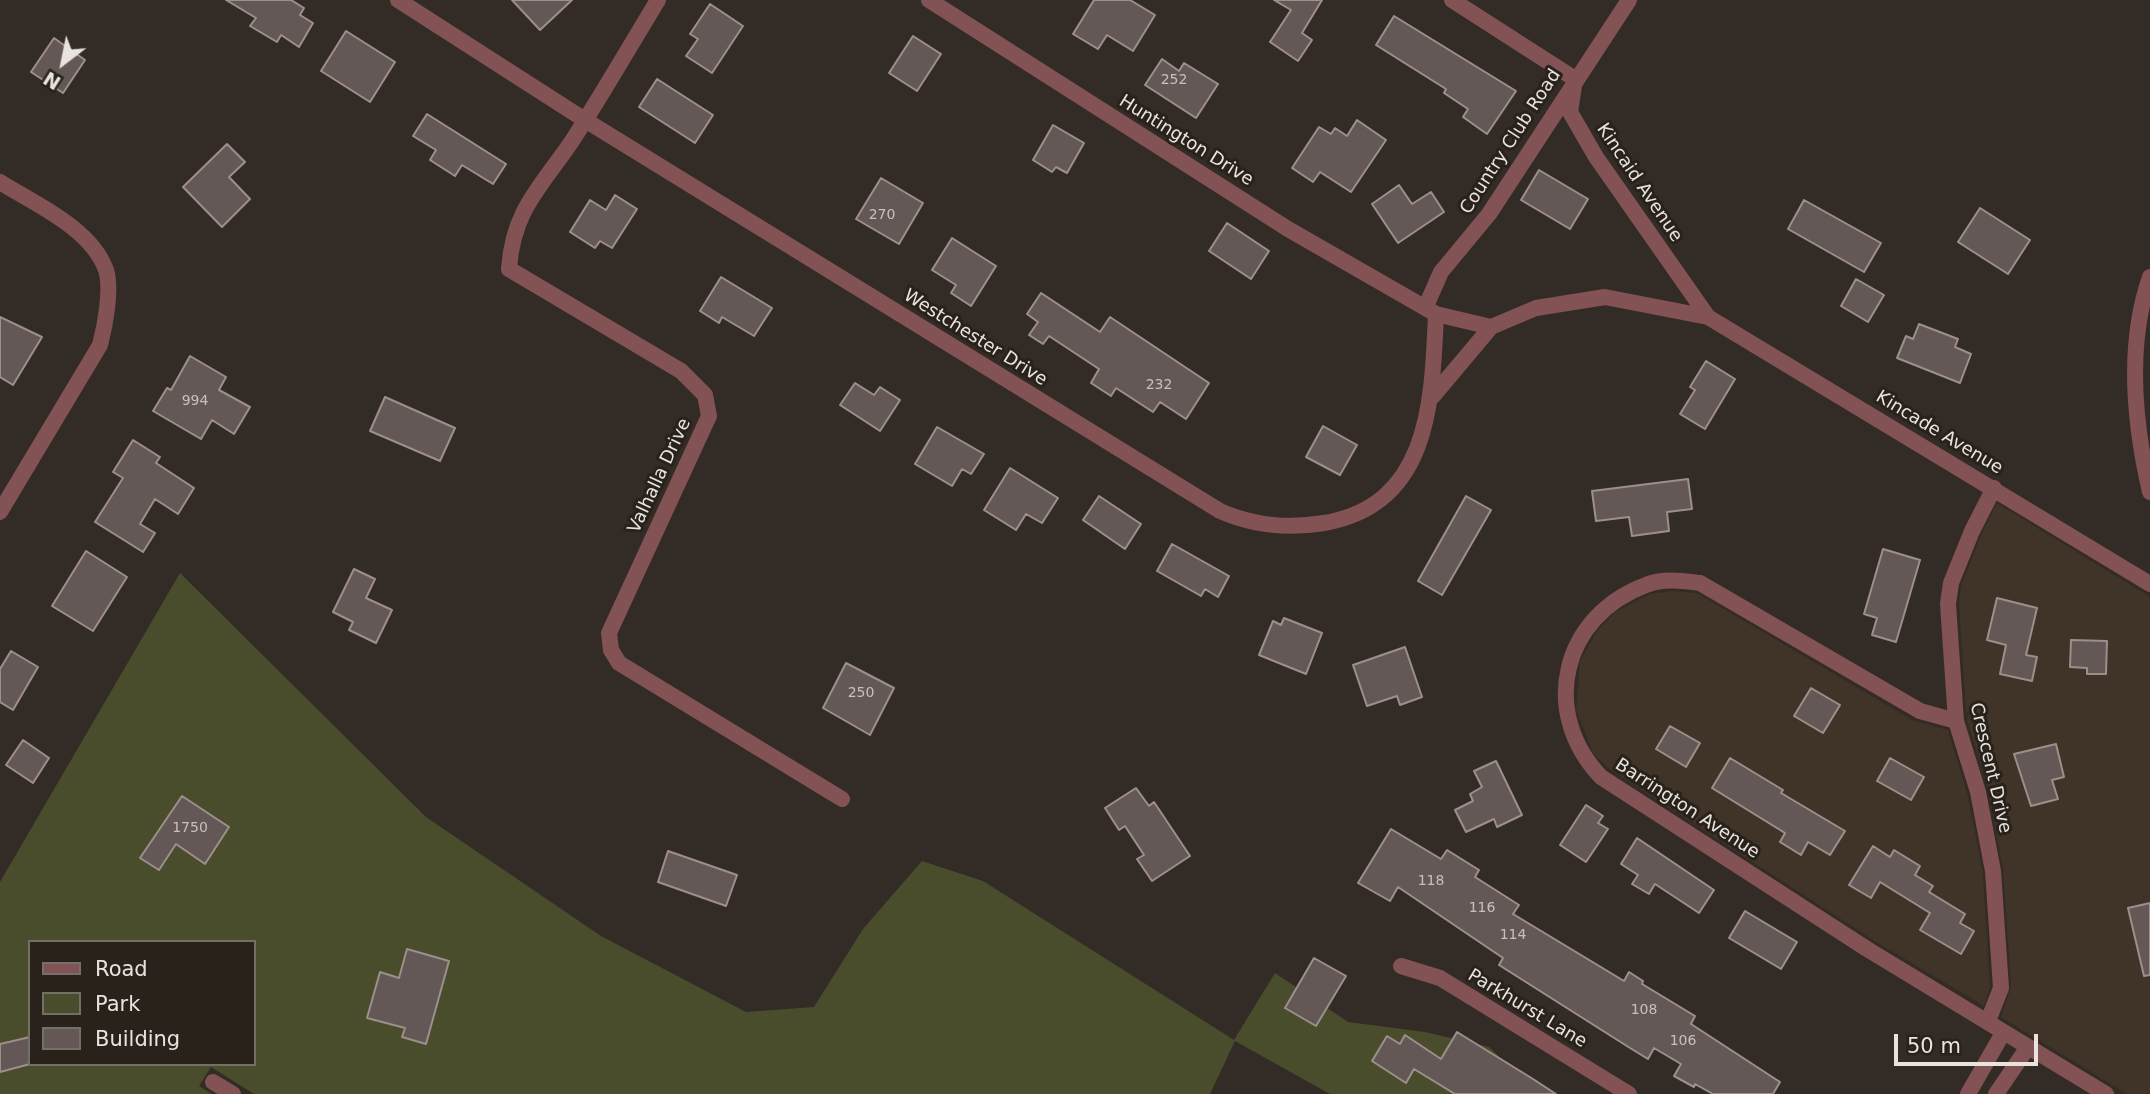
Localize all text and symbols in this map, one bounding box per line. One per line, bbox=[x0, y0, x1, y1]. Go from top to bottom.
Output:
north arrow bbox=[28, 28, 98, 98]
street label: Country Club Road bbox=[1456, 65, 1566, 219]
text: N bbox=[39, 67, 64, 94]
house number: 252 bbox=[1161, 72, 1187, 88]
street label: Huntington Drive bbox=[1115, 91, 1257, 191]
street label: Kincaid Avenue bbox=[1591, 120, 1687, 246]
house number: 270 bbox=[869, 207, 895, 223]
street label: Westchester Drive bbox=[899, 285, 1051, 391]
house number: 232 bbox=[1146, 377, 1172, 393]
street label: Kincade Avenue bbox=[1872, 387, 2006, 479]
house number: 994 bbox=[182, 393, 208, 409]
street label: Valhalla Drive bbox=[624, 415, 696, 537]
house number: 250 bbox=[848, 685, 874, 701]
street label: Crescent Drive bbox=[1964, 701, 2016, 835]
street label: Barrington Avenue bbox=[1611, 754, 1763, 864]
house number: 1750 bbox=[172, 820, 208, 836]
house number: 118 bbox=[1418, 873, 1444, 889]
house number: 116 bbox=[1469, 900, 1495, 916]
house number: 114 bbox=[1500, 927, 1526, 943]
legend bbox=[28, 940, 256, 1066]
text: Road bbox=[95, 957, 148, 981]
street label: Parkhurst Lane bbox=[1464, 965, 1590, 1053]
text: Park bbox=[95, 992, 140, 1016]
house number: 108 bbox=[1631, 1002, 1657, 1018]
scale bar bbox=[1898, 1020, 2042, 1064]
text: Building bbox=[95, 1027, 180, 1051]
house number: 106 bbox=[1670, 1033, 1696, 1049]
text: 50 m bbox=[1907, 1034, 1961, 1058]

